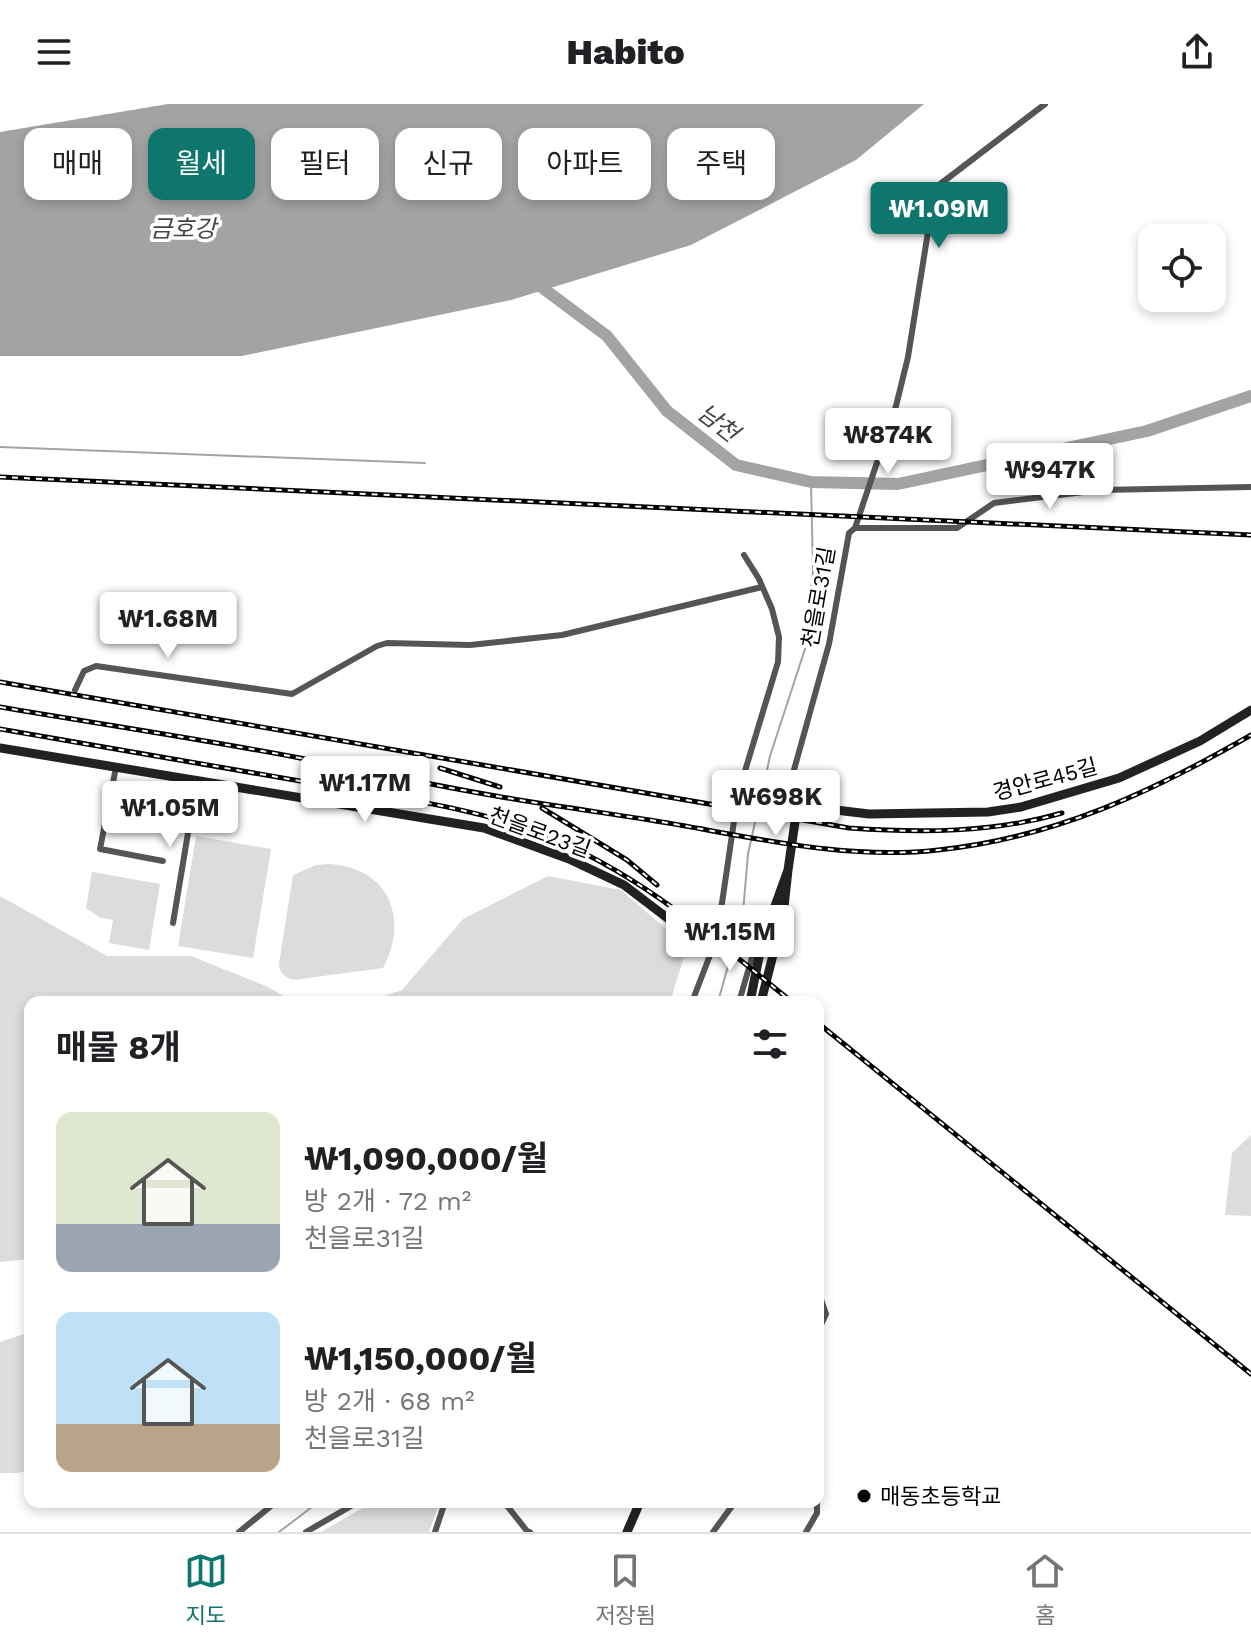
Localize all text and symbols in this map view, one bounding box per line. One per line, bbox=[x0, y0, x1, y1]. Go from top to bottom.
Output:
icon: menu bbox=[32, 30, 76, 74]
icon: share bbox=[1175, 30, 1219, 74]
text: Habito bbox=[566, 31, 685, 73]
chip: 매매 bbox=[24, 128, 132, 200]
chip: 월세 bbox=[148, 128, 255, 200]
chip: 필터 bbox=[271, 128, 379, 200]
chip: 신규 bbox=[395, 128, 502, 200]
chip: 아파트 bbox=[518, 128, 651, 200]
chip: 주택 bbox=[667, 128, 775, 200]
pin: ₩1.09M bbox=[874, 182, 1004, 250]
text: ₩1.09M bbox=[889, 193, 989, 223]
water label: 금호강 bbox=[150, 215, 219, 243]
map controls bbox=[1138, 224, 1226, 312]
button: locate bbox=[1138, 224, 1226, 312]
water label: 남천 bbox=[692, 398, 746, 449]
pin: ₩874K bbox=[832, 408, 944, 476]
text: ₩874K bbox=[843, 419, 933, 449]
pin: ₩947K bbox=[994, 443, 1106, 511]
text: ₩947K bbox=[1004, 454, 1096, 484]
street label: 천을로31길 bbox=[797, 545, 840, 650]
pin: ₩1.68M bbox=[103, 592, 233, 660]
text: ₩1.68M bbox=[118, 603, 218, 633]
street label: 경안로45길 bbox=[990, 754, 1100, 805]
pin: ₩1.17M bbox=[300, 756, 430, 824]
text: ₩1.17M bbox=[319, 767, 411, 797]
pin: ₩698K bbox=[720, 770, 832, 838]
pin: ₩1.05M bbox=[105, 781, 235, 849]
text: ₩698K bbox=[730, 781, 822, 811]
text: ₩1.05M bbox=[120, 792, 220, 822]
street label: 천을로23길 bbox=[485, 802, 594, 862]
pin: ₩1.15M bbox=[665, 905, 795, 973]
text: ₩1.15M bbox=[684, 916, 776, 946]
icon: filters bbox=[748, 1022, 792, 1066]
text: 매물 8개 bbox=[56, 1027, 181, 1067]
text: ₩1,090,000/월 bbox=[304, 1138, 548, 1178]
icon: home bbox=[120, 1144, 216, 1240]
text: 방 2개 · 72 m² bbox=[304, 1186, 471, 1216]
text: 천을로31길 bbox=[304, 1223, 425, 1253]
text: ₩1,150,000/월 bbox=[304, 1338, 537, 1378]
icon: home bbox=[120, 1344, 216, 1440]
text: 방 2개 · 68 m² bbox=[304, 1386, 474, 1416]
text: 천을로31길 bbox=[304, 1423, 425, 1453]
place label: 매동초등학교 bbox=[880, 1484, 1001, 1509]
marker: 매동초등학교 bbox=[855, 1487, 873, 1505]
tab: 지도 bbox=[184, 1549, 228, 1629]
tab: 저장됨 bbox=[595, 1549, 656, 1629]
tab: 홈 bbox=[1023, 1549, 1067, 1629]

